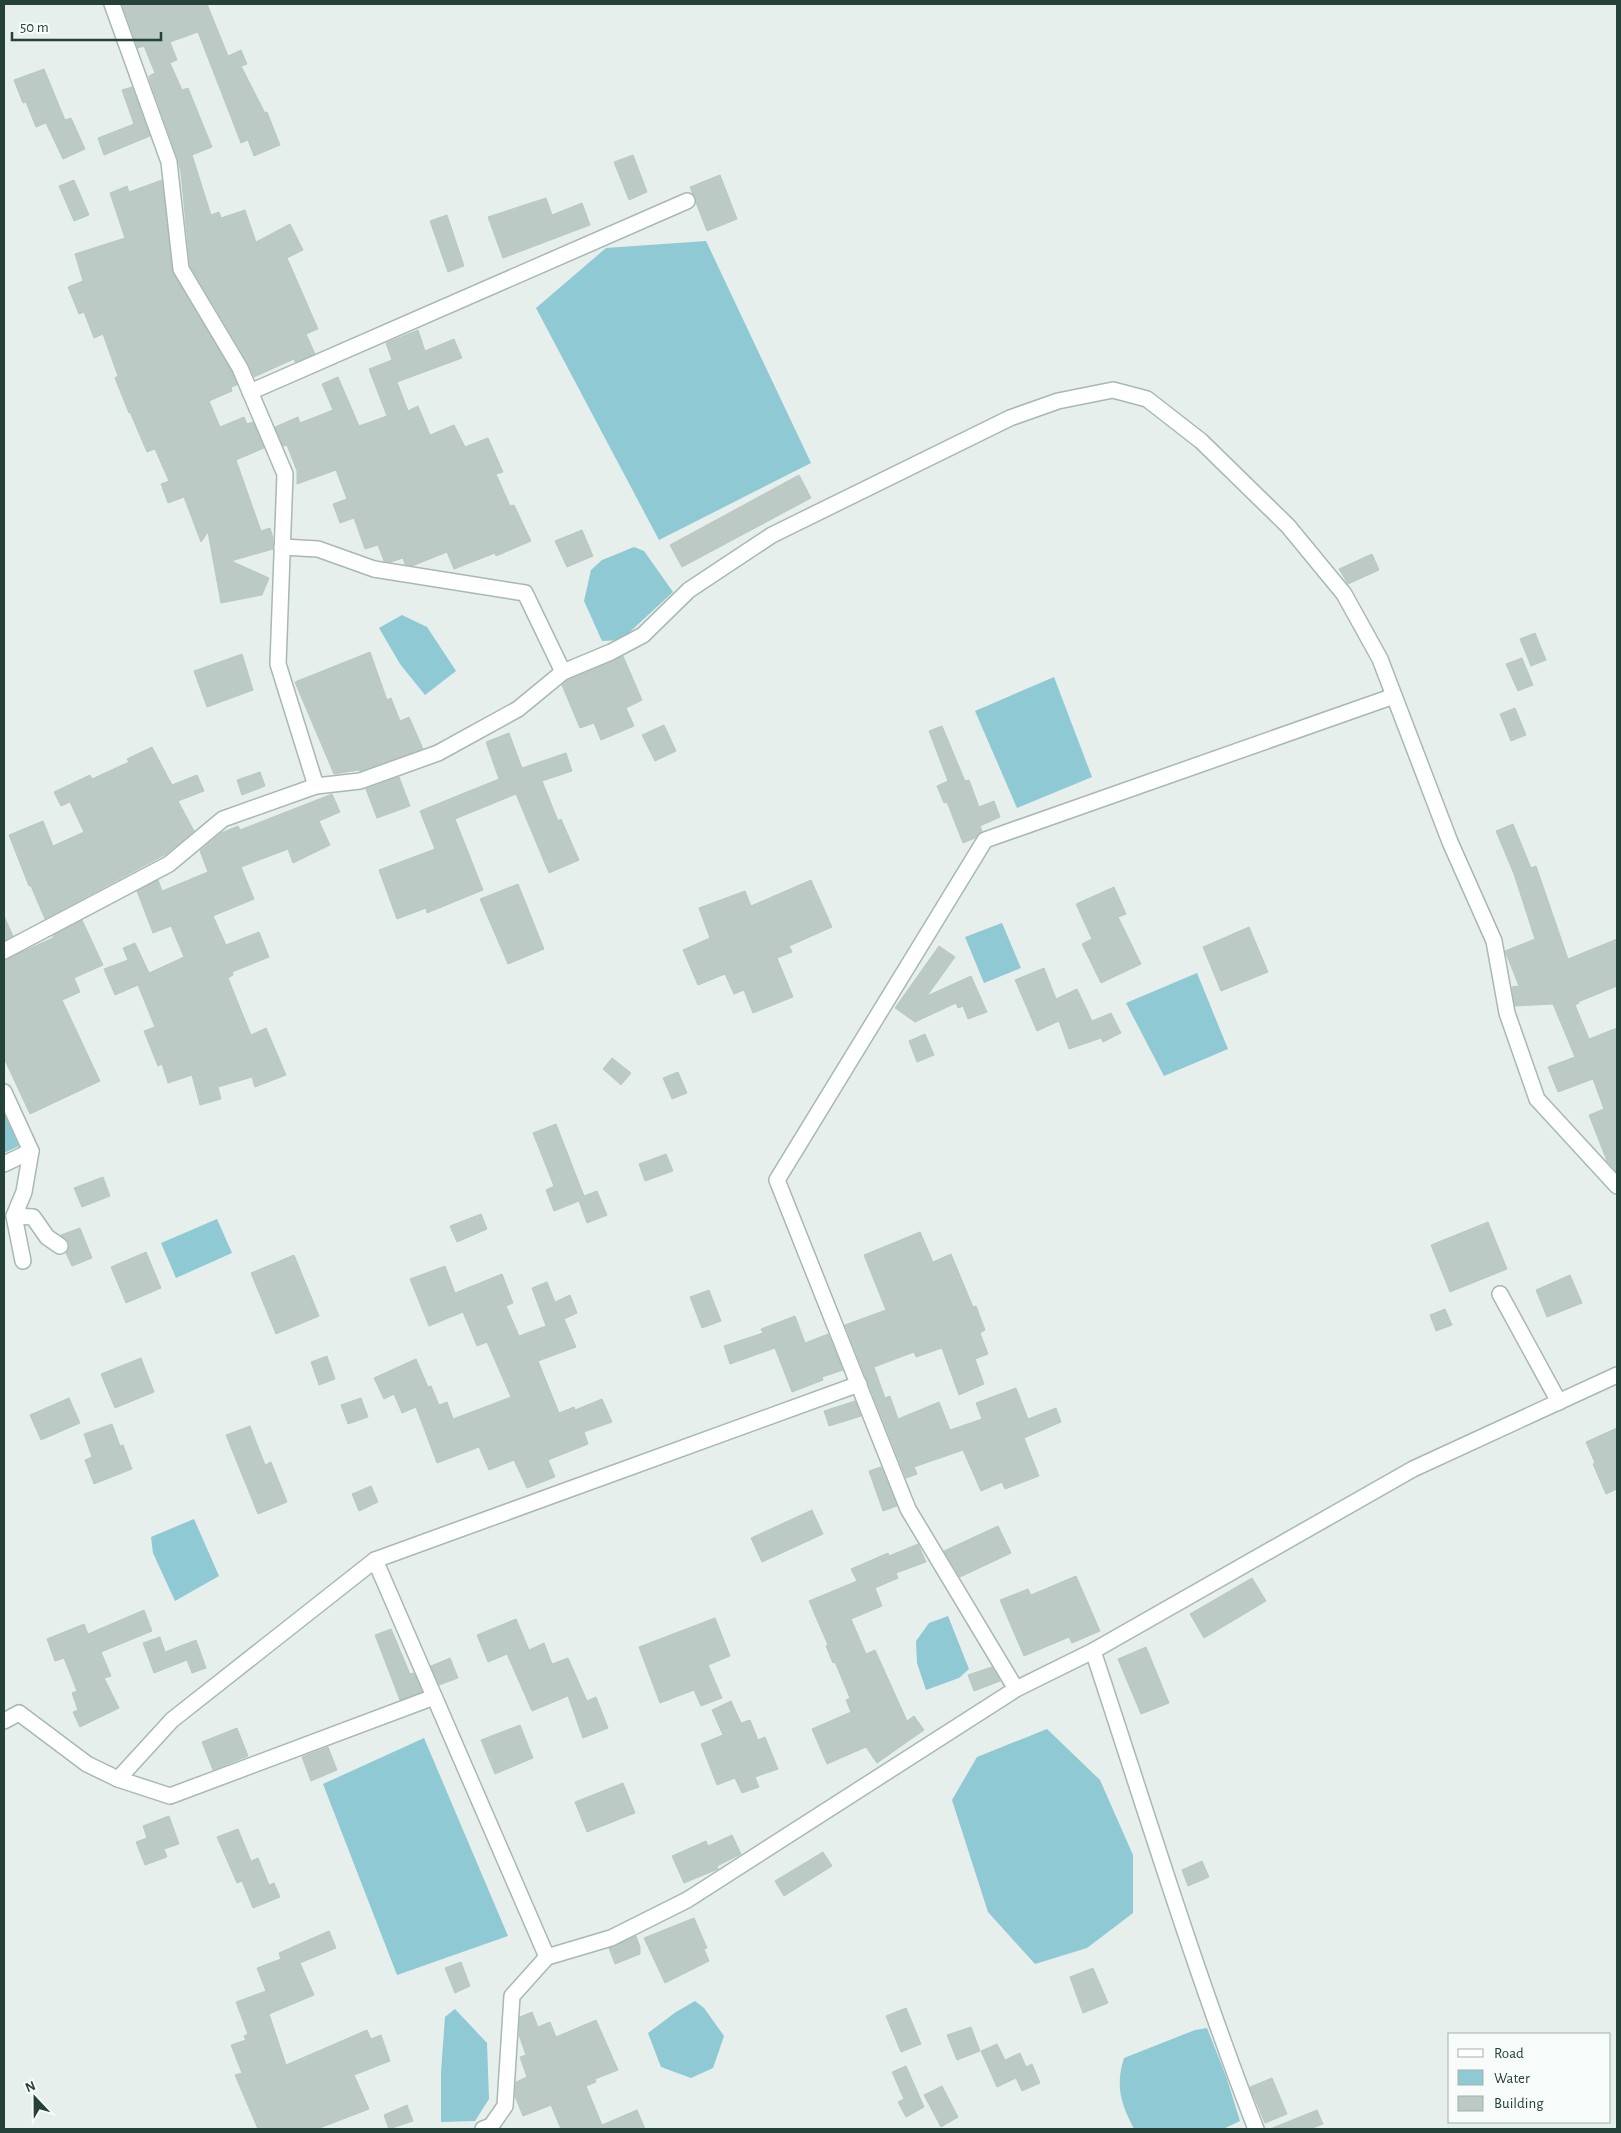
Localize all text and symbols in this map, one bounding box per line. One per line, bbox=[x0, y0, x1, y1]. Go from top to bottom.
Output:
scale bar bbox=[12, 10, 161, 42]
text: 50 m bbox=[20, 20, 49, 35]
legend bbox=[1448, 2033, 1611, 2123]
text: Road bbox=[1494, 2046, 1524, 2061]
text: Water bbox=[1494, 2071, 1530, 2086]
north arrow bbox=[10, 2073, 60, 2123]
text: N bbox=[23, 2079, 38, 2095]
text: Building bbox=[1494, 2096, 1544, 2111]

